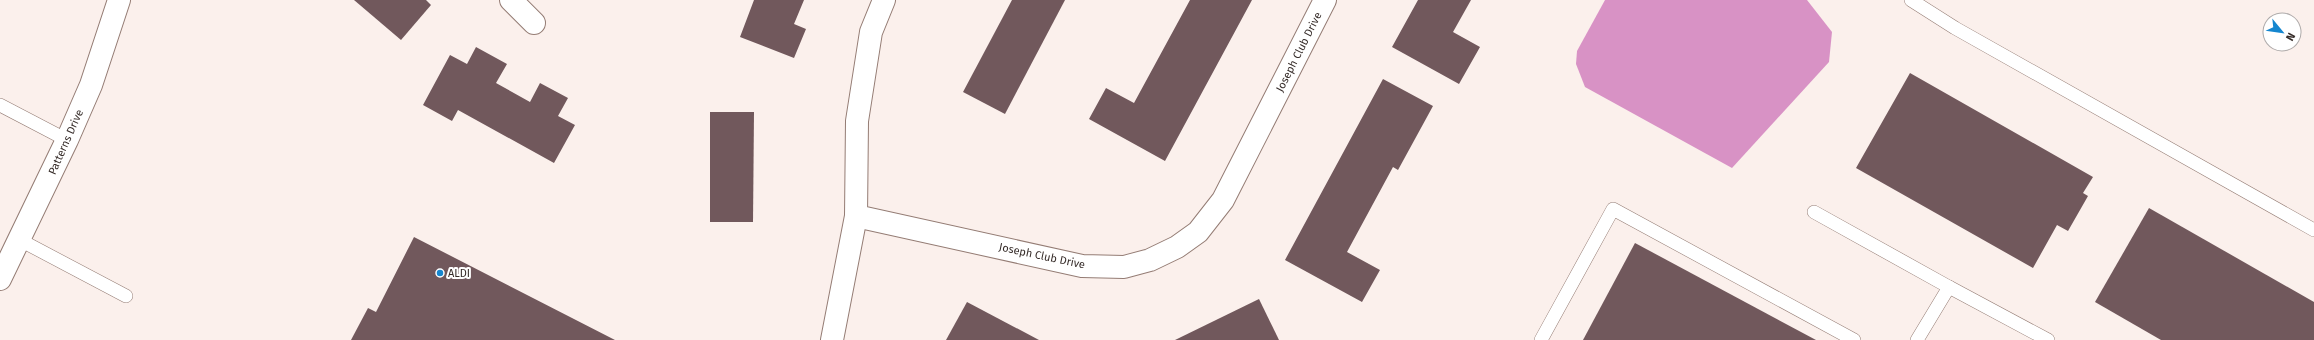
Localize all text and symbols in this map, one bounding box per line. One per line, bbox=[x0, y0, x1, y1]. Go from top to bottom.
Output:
street label: Joseph Club Drive bbox=[1273, 10, 1325, 94]
north arrow bbox=[2262, 12, 2302, 52]
text: N bbox=[2283, 30, 2298, 43]
street label: Patterns Drive bbox=[46, 107, 86, 177]
street label: Joseph Club Drive bbox=[998, 241, 1086, 271]
place label: ALDI bbox=[448, 267, 470, 280]
marker: ALDI bbox=[435, 268, 445, 278]

